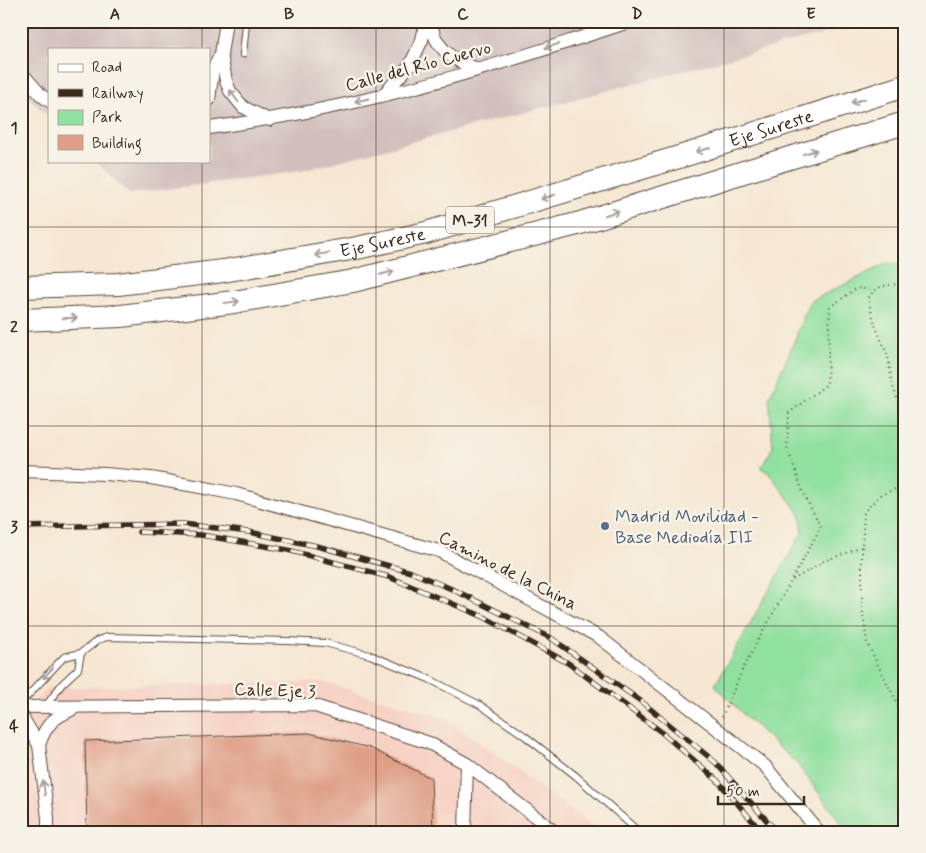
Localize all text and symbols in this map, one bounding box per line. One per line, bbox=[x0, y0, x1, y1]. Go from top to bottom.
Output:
text: A bbox=[110, 4, 120, 25]
text: B bbox=[284, 4, 294, 25]
text: C bbox=[457, 4, 469, 25]
text: D bbox=[631, 4, 643, 25]
text: E bbox=[806, 4, 816, 25]
street label: Calle del Río Cuervo bbox=[343, 36, 494, 98]
one-way arrow bbox=[544, 42, 560, 52]
legend bbox=[48, 48, 210, 162]
text: Road bbox=[92, 58, 122, 78]
text: Railway bbox=[92, 84, 144, 104]
one-way arrow bbox=[229, 89, 239, 103]
one-way arrow bbox=[355, 96, 371, 106]
one-way arrow bbox=[851, 97, 867, 106]
street label: Eje Sureste bbox=[726, 105, 816, 154]
text: Park bbox=[92, 108, 122, 128]
text: 1 bbox=[10, 118, 18, 139]
text: Building bbox=[92, 134, 142, 155]
one-way arrow bbox=[696, 145, 712, 155]
one-way arrow bbox=[801, 146, 817, 156]
one-way arrow bbox=[540, 192, 556, 202]
road number: M-31 bbox=[446, 206, 494, 234]
one-way arrow bbox=[603, 208, 619, 218]
street label: Eje Sureste bbox=[338, 222, 428, 264]
one-way arrow bbox=[315, 249, 331, 259]
one-way arrow bbox=[378, 268, 394, 277]
one-way arrow bbox=[223, 297, 239, 307]
one-way arrow bbox=[62, 313, 78, 323]
text: 2 bbox=[10, 317, 18, 338]
place label: Madrid Movilidad - Base Mediodía III bbox=[615, 505, 759, 550]
text: 3 bbox=[10, 517, 18, 538]
marker: Madrid Movilidad - Base Mediodía III bbox=[599, 520, 611, 532]
street label: Camino de la China bbox=[434, 526, 581, 616]
one-way arrow bbox=[43, 667, 54, 680]
street label: Calle Eje 3 bbox=[234, 678, 316, 704]
text: 4 bbox=[9, 716, 19, 737]
scale bar bbox=[718, 773, 805, 805]
one-way arrow bbox=[39, 780, 49, 796]
text: 50 m bbox=[726, 782, 760, 802]

